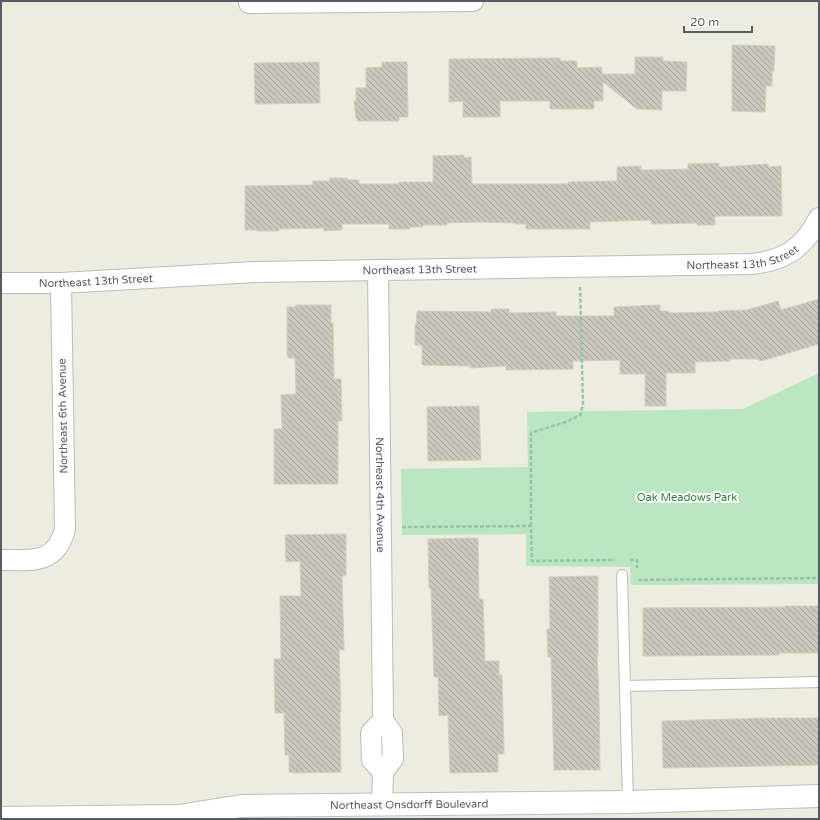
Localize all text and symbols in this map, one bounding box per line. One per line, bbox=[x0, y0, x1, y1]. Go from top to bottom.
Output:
scale bar bbox=[684, 8, 752, 34]
text: 20 m bbox=[690, 15, 719, 29]
street label: Northeast 13th Street bbox=[686, 242, 801, 272]
street label: Northeast 13th Street bbox=[362, 262, 477, 277]
street label: Northeast 13th Street bbox=[39, 271, 153, 290]
street label: Northeast 6th Avenue bbox=[55, 358, 71, 474]
street label: Northeast 4th Avenue bbox=[373, 437, 388, 553]
park label: Oak Meadows Park bbox=[637, 491, 737, 504]
street label: Northeast Onsdorff Boulevard bbox=[330, 797, 488, 812]

